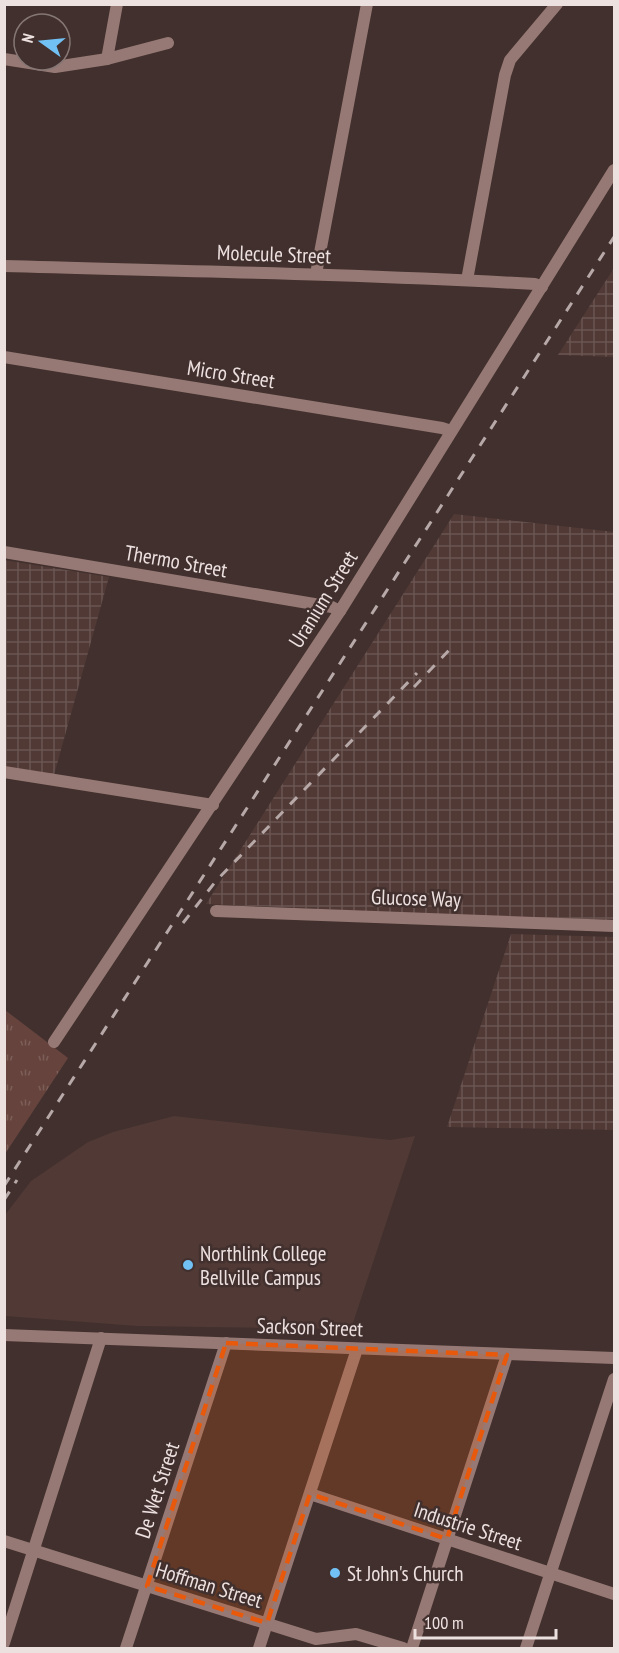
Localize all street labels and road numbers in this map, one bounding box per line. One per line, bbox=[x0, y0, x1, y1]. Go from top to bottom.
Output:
street label: Molecule Street bbox=[217, 239, 332, 269]
street label: Micro Street bbox=[185, 354, 277, 394]
street label: Thermo Street bbox=[123, 539, 230, 583]
street label: Uranium Street bbox=[283, 545, 364, 653]
street label: Glucose Way bbox=[370, 883, 462, 913]
street label: Sackson Street bbox=[256, 1312, 364, 1342]
street label: De Wet Street bbox=[129, 1438, 185, 1542]
street label: Industrie Street bbox=[411, 1496, 526, 1556]
street label: Hoffman Street bbox=[152, 1556, 266, 1614]

